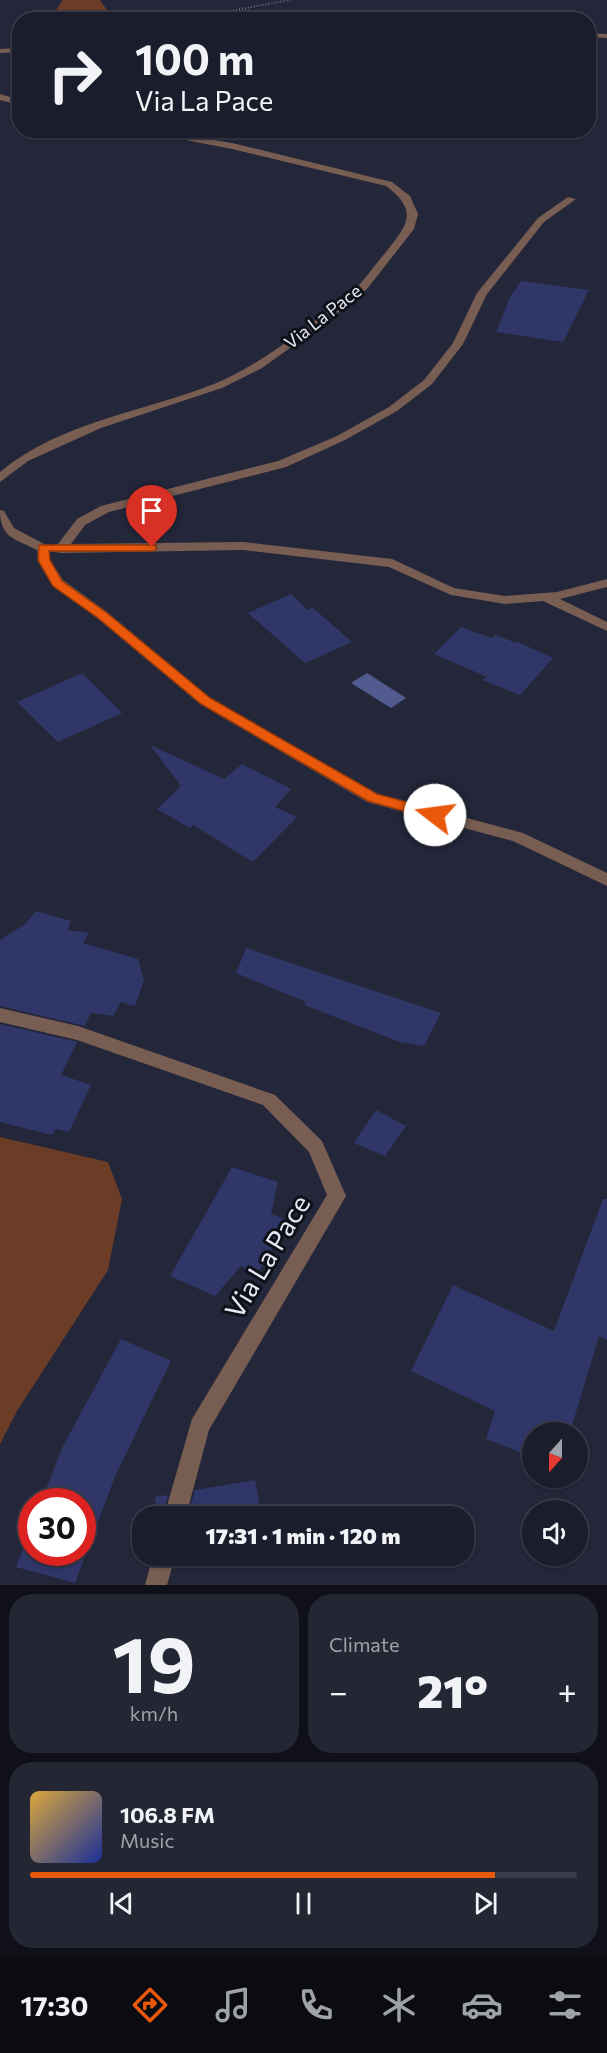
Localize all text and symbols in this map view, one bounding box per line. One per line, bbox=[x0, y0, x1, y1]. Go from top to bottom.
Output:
text: 100 m bbox=[135, 32, 255, 84]
icon: right bbox=[36, 36, 114, 114]
text: Via La Pace bbox=[135, 84, 273, 117]
street label: Via La Pace bbox=[279, 279, 365, 353]
pin bbox=[126, 485, 177, 547]
icon: arrive bbox=[135, 494, 168, 527]
position arrow bbox=[403, 783, 467, 847]
street label: Via La Pace bbox=[217, 1189, 316, 1324]
north arrow bbox=[522, 1422, 588, 1488]
map controls bbox=[522, 1422, 588, 1566]
speed limit sign: 30 bbox=[18, 1488, 96, 1566]
button: sound bbox=[522, 1500, 588, 1566]
text: 17:31 · 1 min · 120 m bbox=[206, 1522, 400, 1549]
text: 19 bbox=[112, 1614, 196, 1709]
text: Climate bbox=[329, 1632, 399, 1656]
text: 21° bbox=[417, 1662, 488, 1717]
text: − bbox=[329, 1670, 348, 1711]
text: + bbox=[558, 1670, 577, 1711]
text: km/h bbox=[130, 1701, 178, 1725]
text: 106.8 FM bbox=[120, 1801, 215, 1828]
text: Music bbox=[120, 1828, 174, 1852]
icon: previous bbox=[105, 1887, 138, 1920]
icon: pause bbox=[287, 1887, 320, 1920]
icon: next bbox=[469, 1887, 502, 1920]
icon: directions bbox=[129, 1984, 171, 2026]
icon: music bbox=[212, 1984, 254, 2026]
icon: phone bbox=[295, 1984, 337, 2026]
icon: climate bbox=[378, 1984, 420, 2026]
icon: car bbox=[461, 1984, 503, 2026]
icon: filters bbox=[544, 1984, 586, 2026]
text: 17:30 bbox=[21, 1989, 88, 2022]

